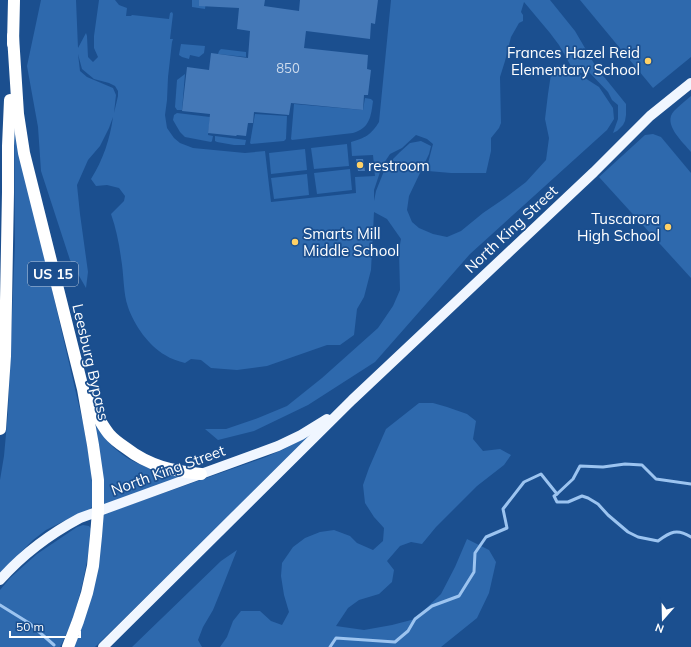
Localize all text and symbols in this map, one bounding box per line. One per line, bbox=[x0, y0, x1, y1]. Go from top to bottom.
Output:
place label: Frances Hazel Reid Elementary School bbox=[507, 43, 640, 79]
marker: Frances Hazel Reid Elementary School bbox=[643, 56, 653, 66]
house number: 850 bbox=[276, 60, 300, 76]
place label: restroom bbox=[368, 156, 430, 175]
marker: restroom bbox=[355, 160, 365, 170]
street label: North King Street bbox=[461, 181, 561, 277]
place label: Tuscarora High School bbox=[577, 209, 660, 245]
marker: Tuscarora High School bbox=[663, 222, 673, 232]
place label: Smarts Mill Middle School bbox=[303, 224, 399, 260]
marker: Smarts Mill Middle School bbox=[290, 237, 300, 247]
road number: US 15 bbox=[28, 262, 78, 286]
street label: Leesburg Bypass bbox=[68, 302, 114, 422]
street label: North King Street bbox=[108, 441, 228, 499]
north arrow bbox=[643, 599, 683, 639]
scale bar bbox=[10, 613, 80, 639]
text: 50 m bbox=[16, 619, 44, 634]
text: N bbox=[653, 620, 666, 636]

